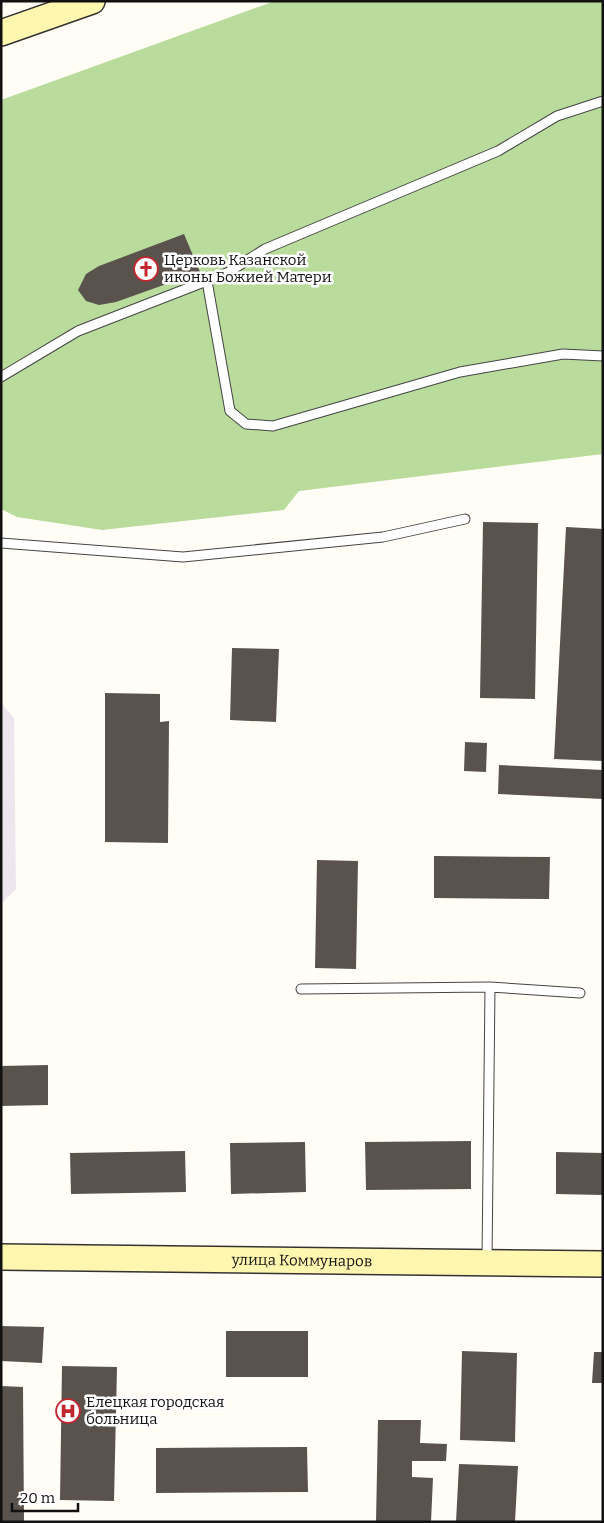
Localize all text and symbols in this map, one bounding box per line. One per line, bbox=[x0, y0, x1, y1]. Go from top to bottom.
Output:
place label: Церковь Казанской иконы Божией Матери bbox=[164, 251, 332, 286]
church icon: Церковь Казанской иконы Божией Матери bbox=[133, 256, 159, 282]
street label: улица Коммунаров bbox=[231, 1251, 372, 1270]
place label: Елецкая городская больница bbox=[86, 1393, 224, 1428]
hospital icon: Елецкая городская больница bbox=[55, 1398, 81, 1424]
scale bar bbox=[12, 1480, 79, 1512]
text: 20 m bbox=[20, 1489, 56, 1507]

